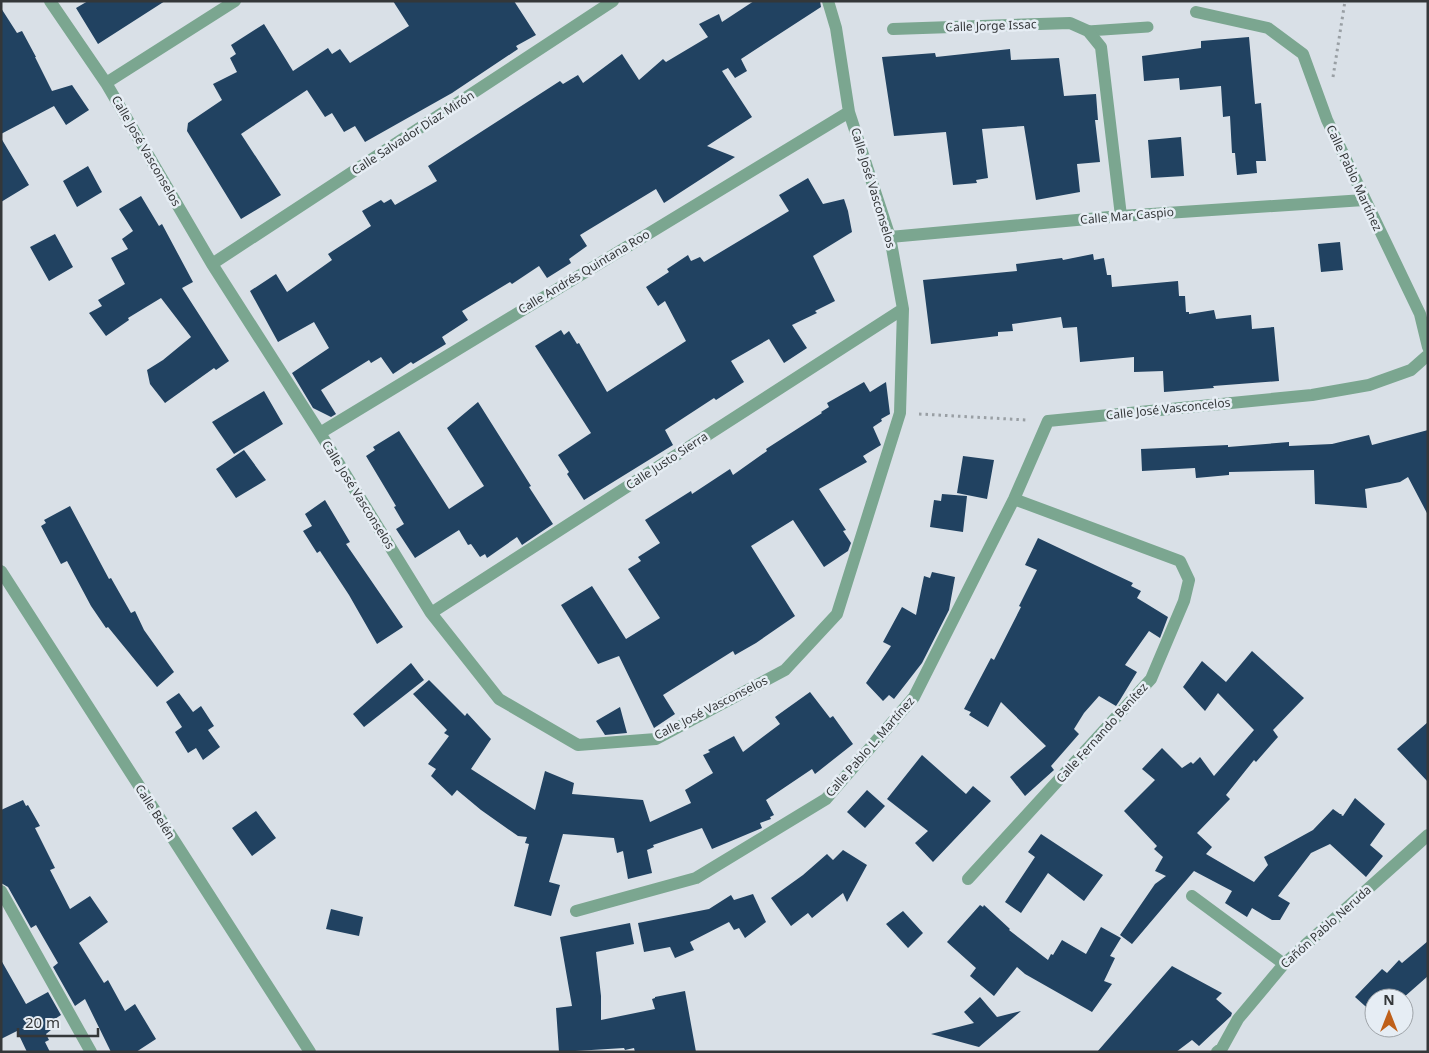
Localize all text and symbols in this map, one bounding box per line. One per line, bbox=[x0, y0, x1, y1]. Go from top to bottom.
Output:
street label: Calle Jorge Issac bbox=[945, 15, 1037, 36]
street label: Calle Salvador Díaz Mirón bbox=[348, 86, 477, 179]
street label: Calle José Vasconselos bbox=[108, 92, 185, 209]
street label: Calle Pablo Martínez bbox=[1322, 122, 1387, 234]
street label: Calle José Vasconselos bbox=[847, 126, 900, 250]
street label: Calle Mar Caspio bbox=[1079, 203, 1174, 228]
street label: Calle Andrés Quintana Roo bbox=[515, 225, 653, 318]
street label: Calle José Vasconcelos bbox=[1105, 393, 1231, 423]
street label: Calle Justo Sierra bbox=[623, 428, 711, 493]
street label: Calle José Vasconselos bbox=[318, 437, 399, 552]
street label: Calle José Vasconselos bbox=[651, 671, 771, 744]
street label: Calle Fernando Benítez bbox=[1052, 679, 1151, 786]
street label: Calle Pablo L. Martínez bbox=[821, 693, 918, 800]
street label: Calle Belén bbox=[131, 781, 179, 842]
street label: Cañón Pablo Neruda bbox=[1277, 881, 1375, 972]
north arrow bbox=[1364, 988, 1414, 1038]
text: N bbox=[1383, 990, 1395, 1009]
scale bar bbox=[18, 1006, 98, 1038]
text: 20 m bbox=[25, 1012, 60, 1032]

